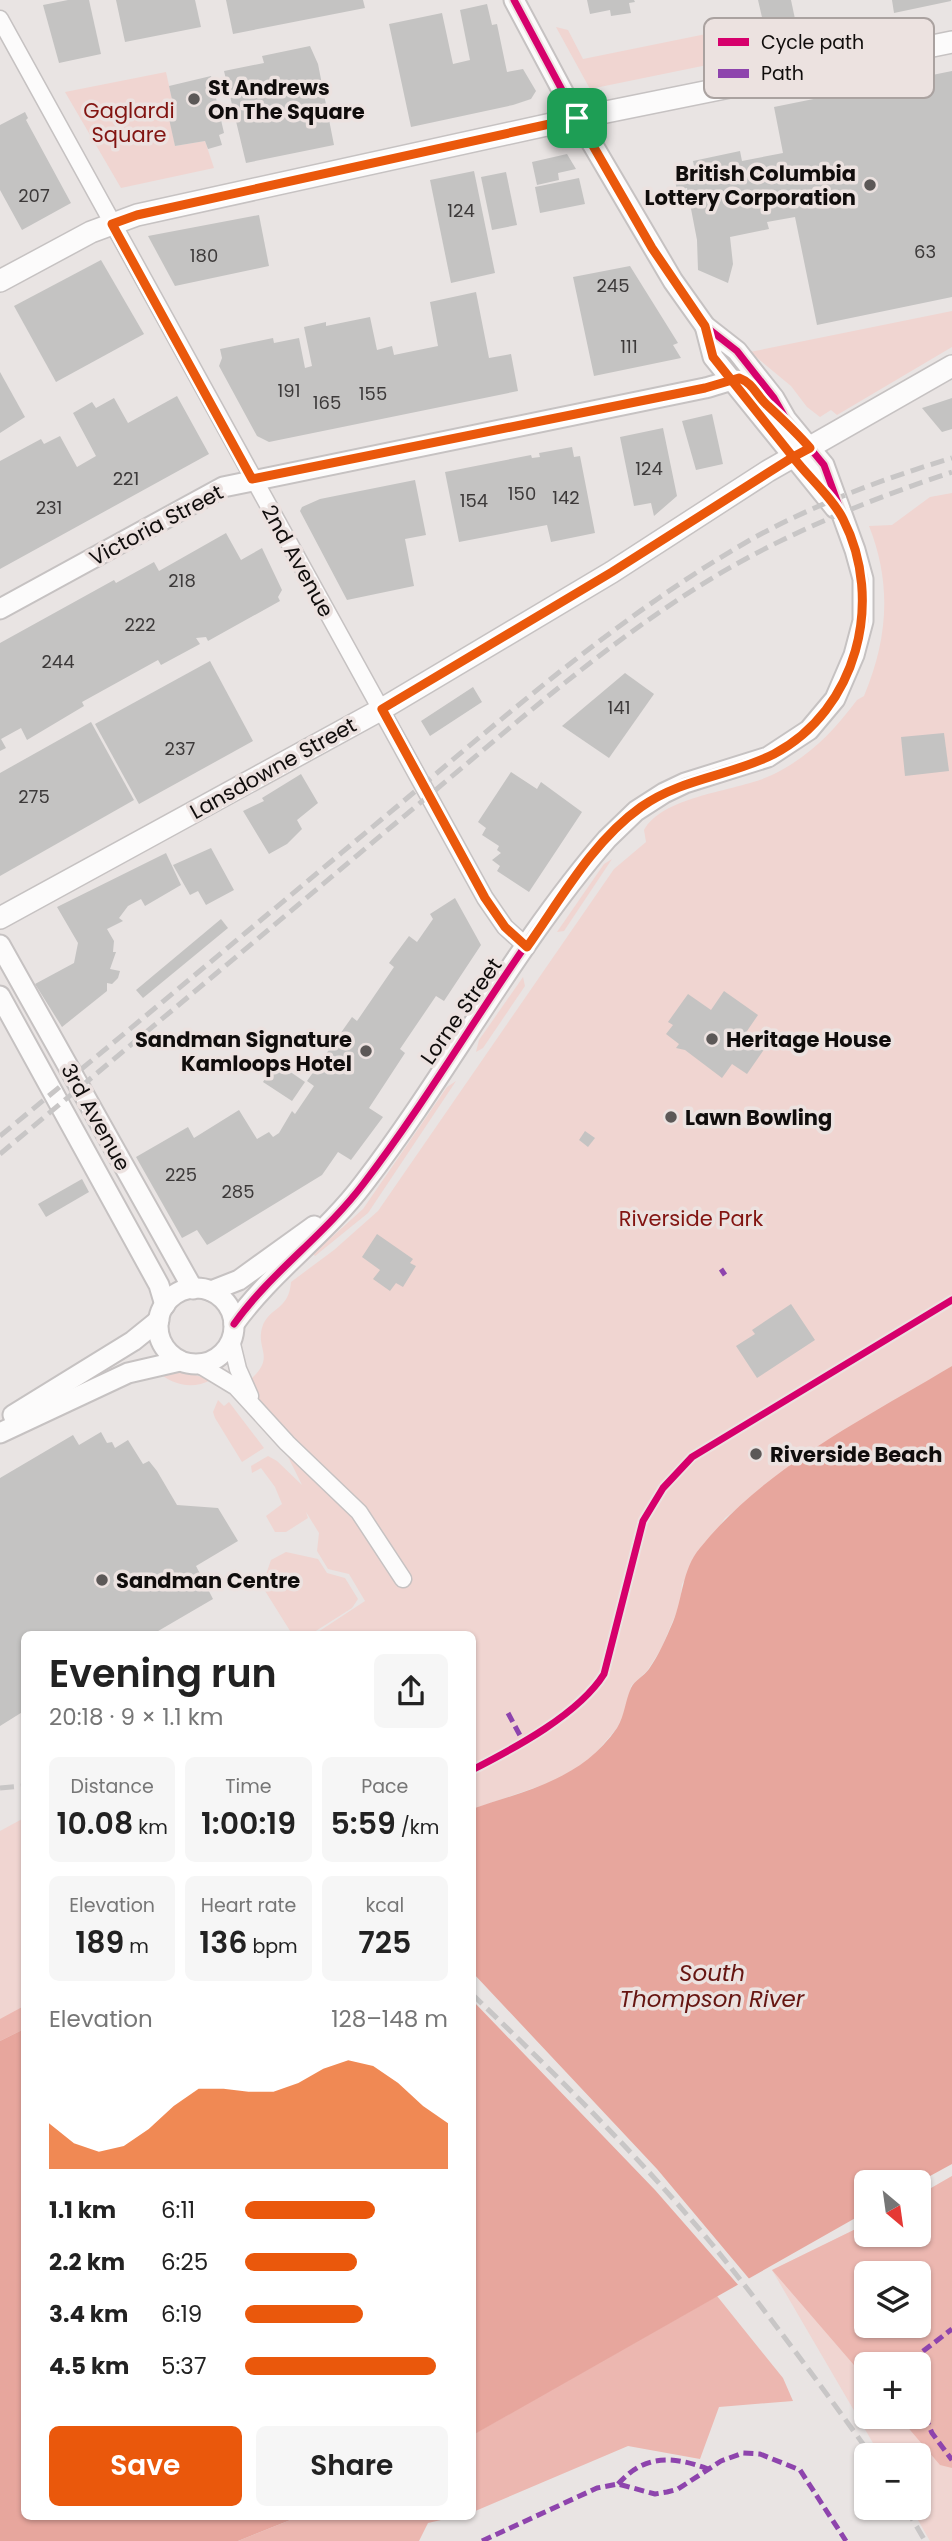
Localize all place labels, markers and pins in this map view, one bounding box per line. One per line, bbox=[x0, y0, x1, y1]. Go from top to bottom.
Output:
place label: St Andrews On The Square bbox=[208, 73, 365, 126]
pin bbox=[547, 88, 607, 148]
marker: St Andrews On The Square bbox=[186, 91, 202, 107]
place label: British Columbia Lottery Corporation bbox=[644, 159, 856, 212]
marker: British Columbia Lottery Corporation bbox=[862, 177, 878, 193]
place label: Sandman Signature Kamloops Hotel bbox=[135, 1025, 352, 1078]
place label: Heritage House bbox=[726, 1025, 892, 1054]
marker: Heritage House bbox=[704, 1031, 720, 1047]
marker: Sandman Signature Kamloops Hotel bbox=[358, 1043, 374, 1059]
place label: Lawn Bowling bbox=[685, 1103, 832, 1132]
marker: Lawn Bowling bbox=[663, 1109, 679, 1125]
place label: Riverside Beach bbox=[770, 1440, 942, 1469]
marker: Riverside Beach bbox=[748, 1446, 764, 1462]
place label: Sandman Centre bbox=[116, 1566, 300, 1595]
marker: Sandman Centre bbox=[94, 1572, 110, 1588]

